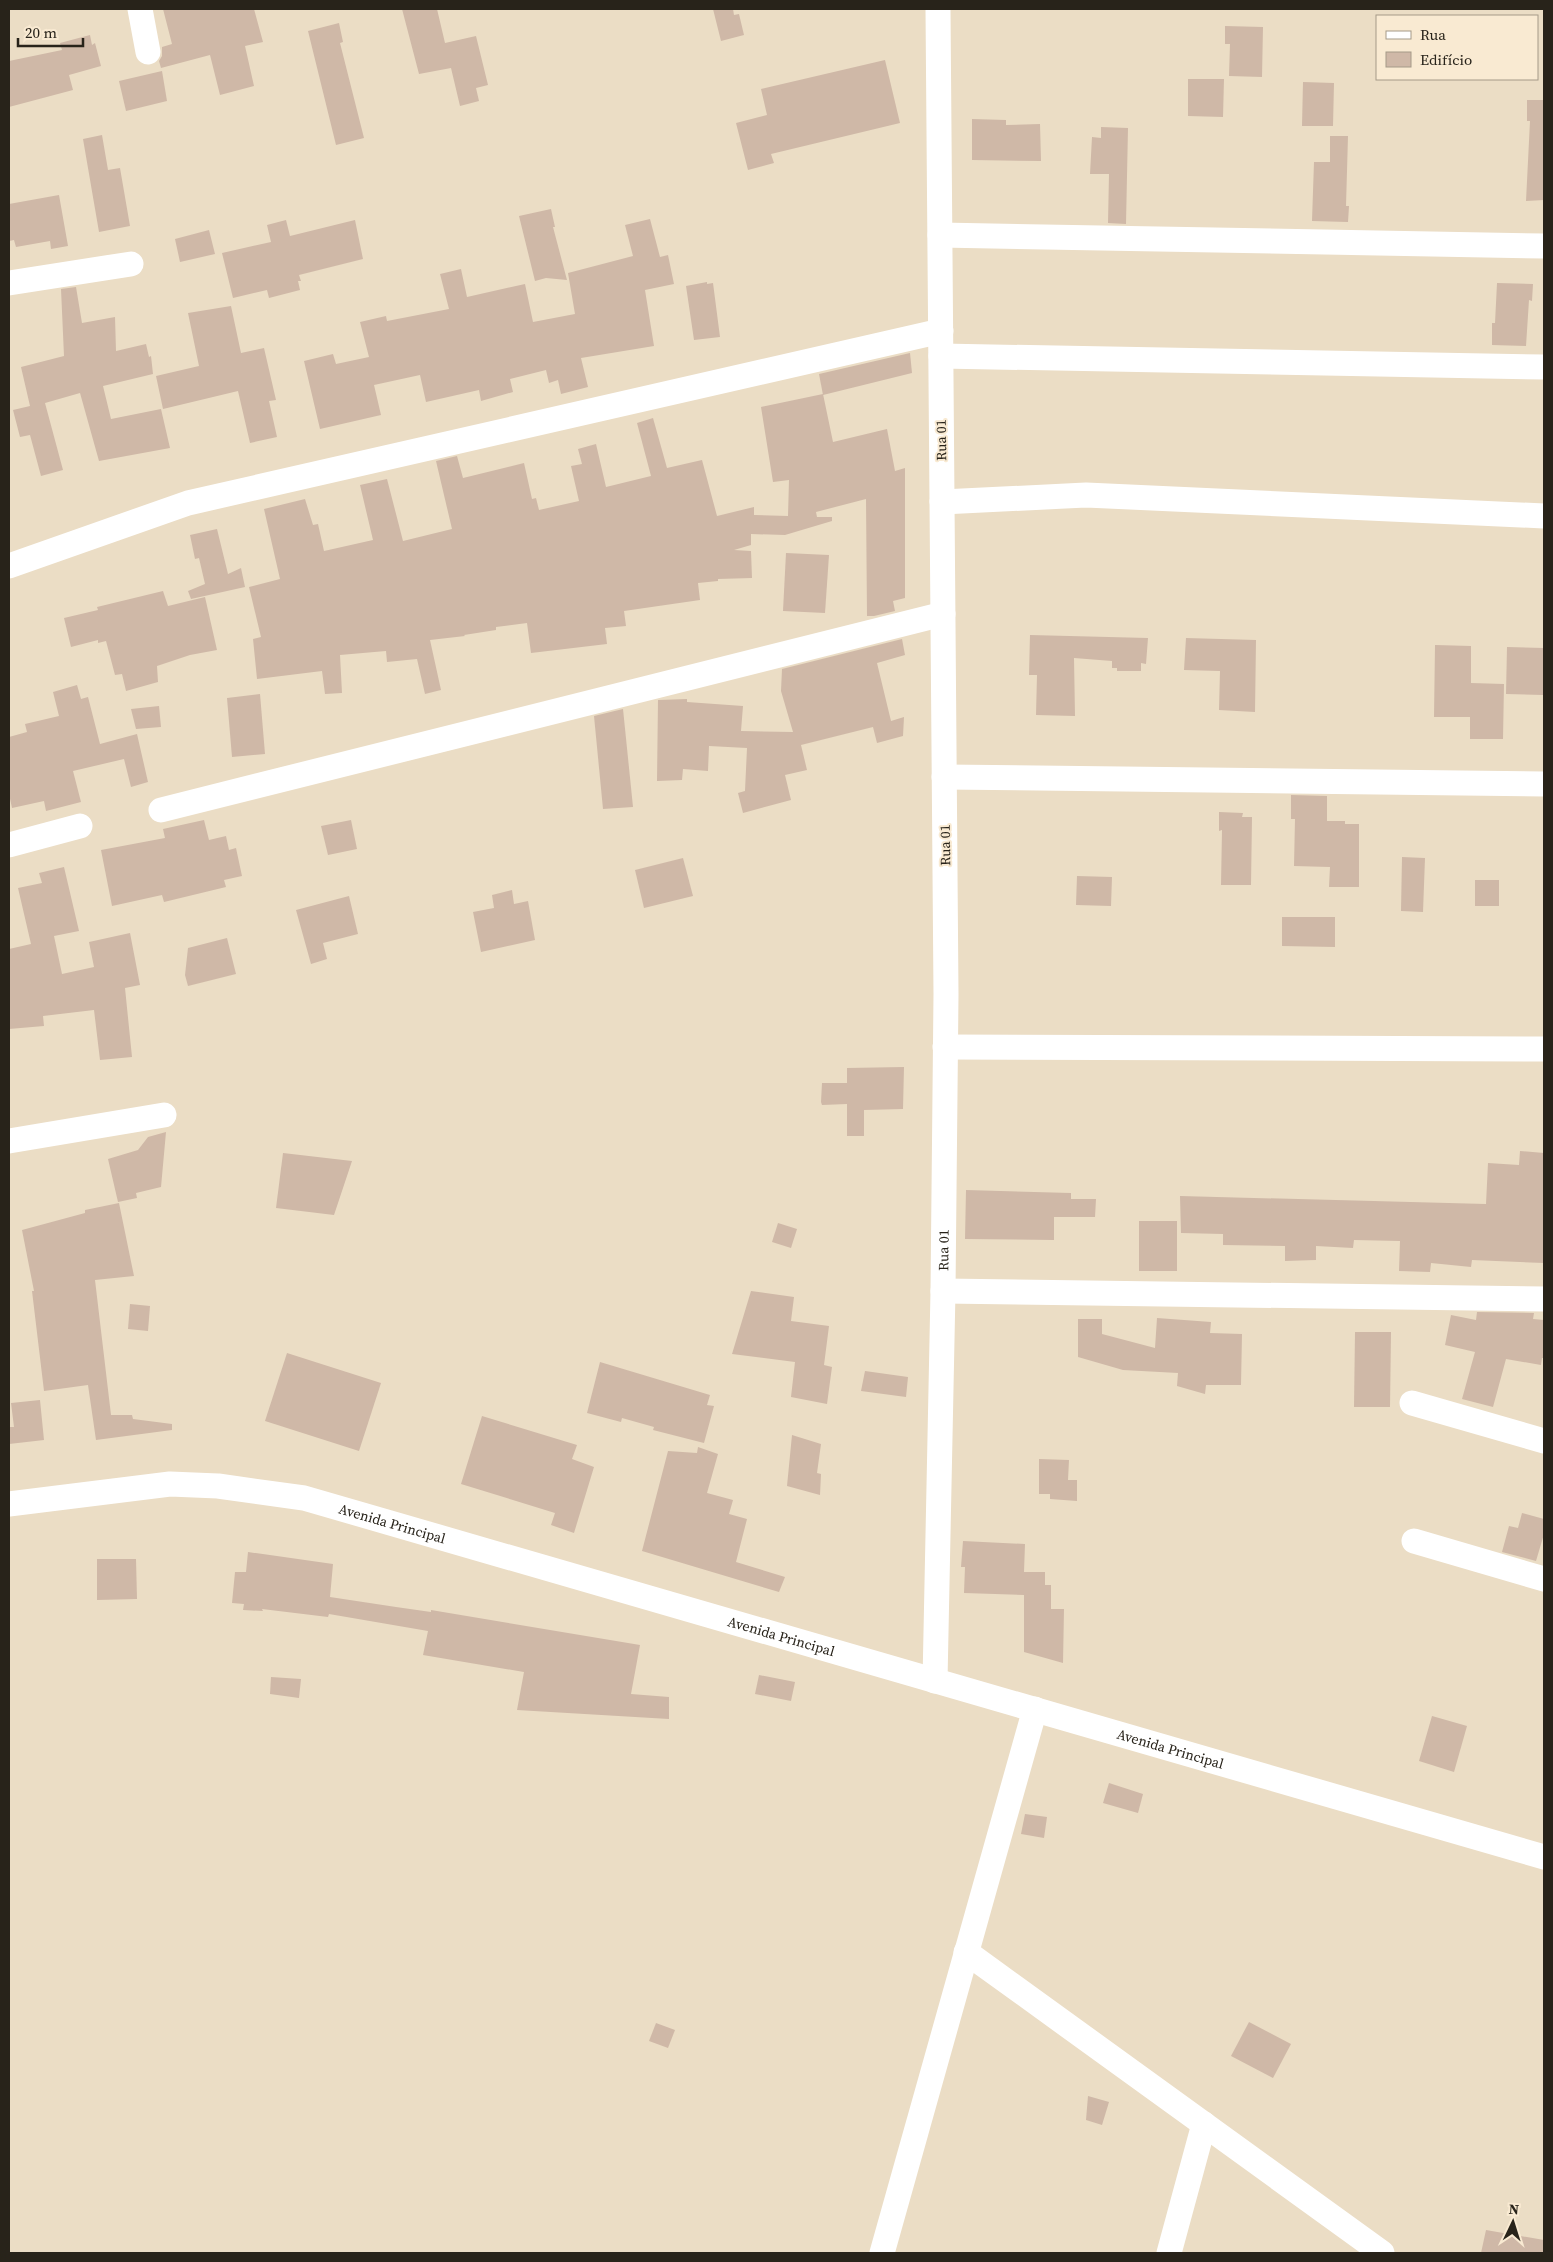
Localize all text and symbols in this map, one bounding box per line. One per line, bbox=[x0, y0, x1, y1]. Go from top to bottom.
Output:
scale bar bbox=[18, 15, 82, 47]
legend bbox=[1376, 15, 1538, 80]
text: 20 m bbox=[25, 22, 57, 43]
text: Rua bbox=[1420, 24, 1446, 45]
text: Edifício bbox=[1420, 49, 1472, 70]
street label: Rua 01 bbox=[931, 419, 951, 461]
street label: Rua 01 bbox=[935, 824, 955, 866]
street label: Rua 01 bbox=[933, 1229, 954, 1271]
street label: Avenida Principal bbox=[336, 1499, 448, 1549]
street label: Avenida Principal bbox=[725, 1611, 837, 1661]
street label: Avenida Principal bbox=[1115, 1724, 1226, 1774]
north arrow bbox=[1488, 2197, 1538, 2247]
text: N bbox=[1508, 2199, 1520, 2219]

